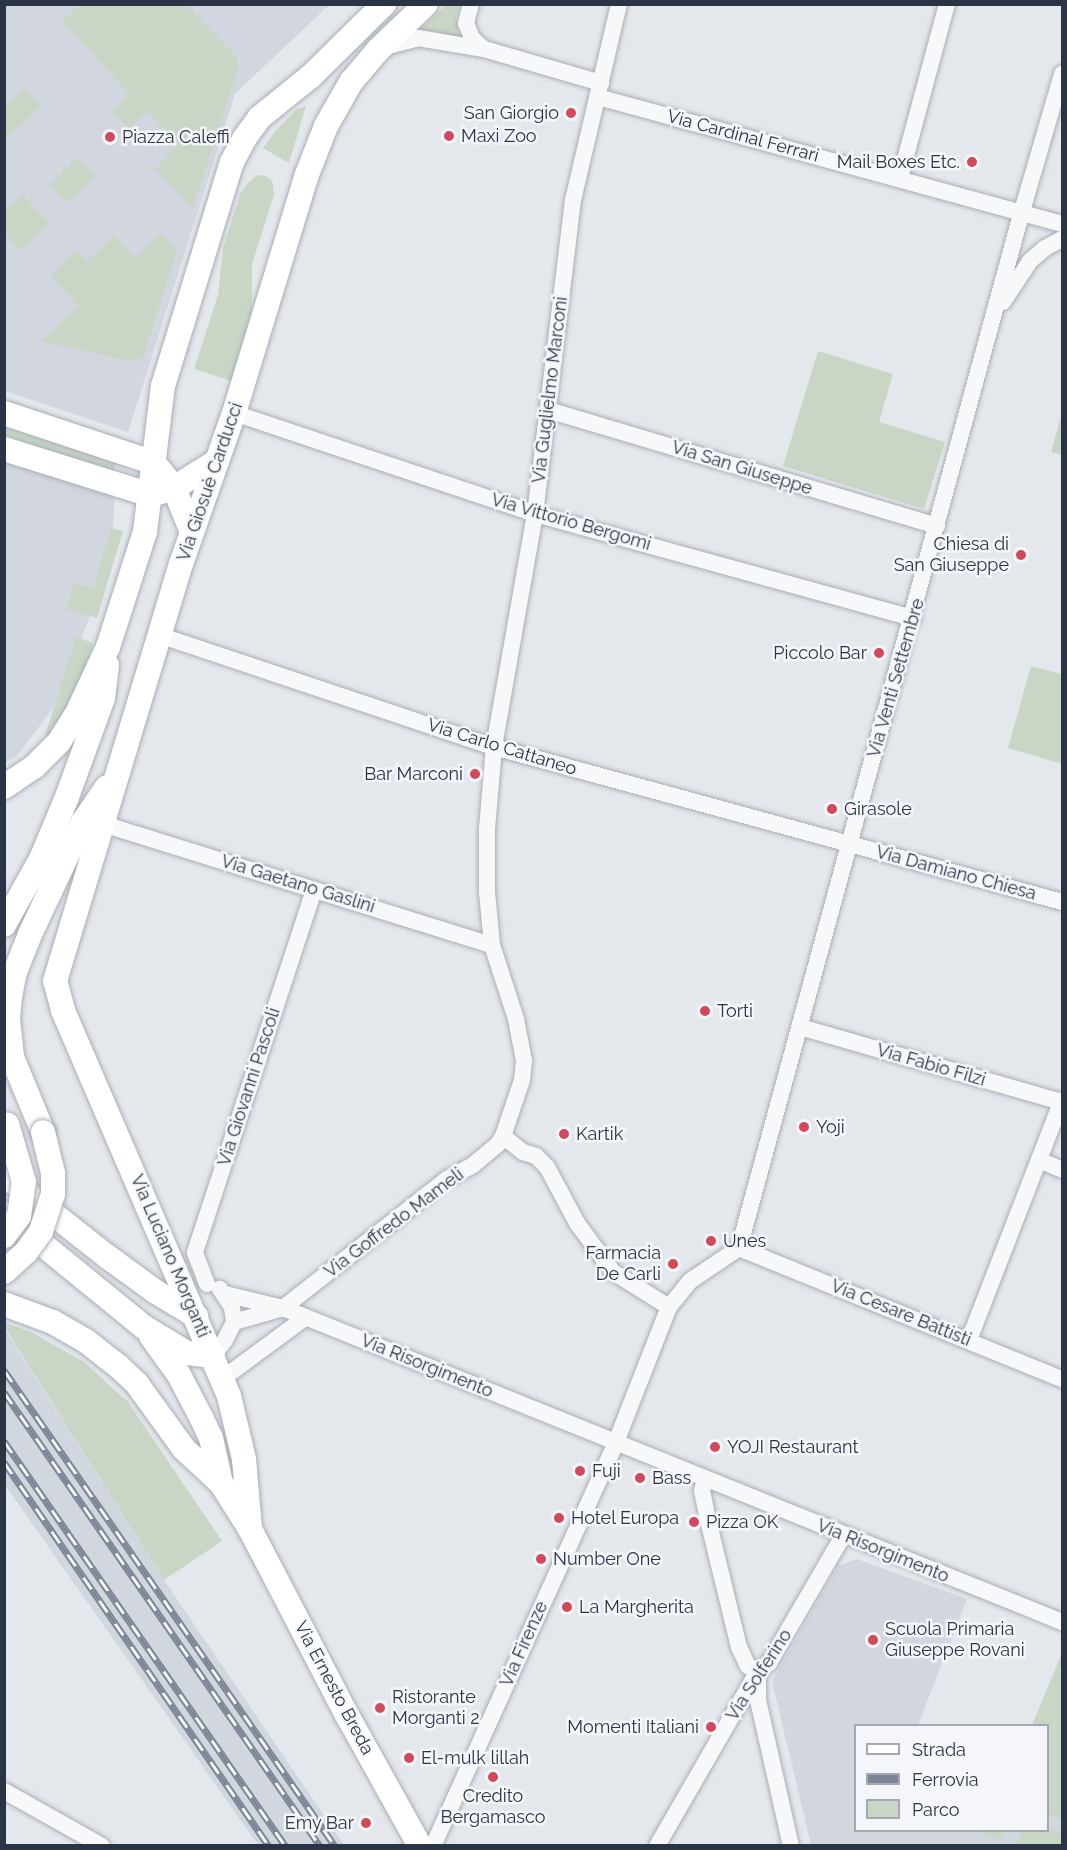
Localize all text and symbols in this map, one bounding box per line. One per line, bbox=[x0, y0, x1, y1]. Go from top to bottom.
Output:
place label: San Giorgio bbox=[464, 102, 559, 124]
street label: Via Cardinal Ferrari bbox=[664, 105, 822, 167]
marker: San Giorgio bbox=[564, 106, 578, 120]
place label: Maxi Zoo bbox=[461, 125, 537, 147]
place label: Piazza Caleffi bbox=[122, 126, 230, 148]
marker: Maxi Zoo bbox=[442, 129, 456, 143]
marker: Piazza Caleffi bbox=[103, 130, 117, 144]
place label: Mail Boxes Etc. bbox=[836, 151, 960, 173]
marker: Mail Boxes Etc. bbox=[965, 155, 979, 169]
street label: Via Guglielmo Marconi bbox=[528, 295, 572, 485]
street label: Via Giosuè Carducci bbox=[173, 400, 247, 564]
street label: Via San Giuseppe bbox=[669, 436, 815, 500]
street label: Via Vittorio Bergomi bbox=[488, 489, 654, 555]
place label: Chiesa di San Giuseppe bbox=[894, 534, 1009, 576]
marker: Chiesa di San Giuseppe bbox=[1014, 548, 1028, 562]
street label: Via Venti Settembre bbox=[863, 596, 929, 760]
place label: Piccolo Bar bbox=[773, 642, 867, 664]
marker: Piccolo Bar bbox=[872, 646, 886, 660]
street label: Via Carlo Cattaneo bbox=[425, 714, 579, 780]
place label: Bar Marconi bbox=[364, 763, 463, 785]
marker: Bar Marconi bbox=[468, 767, 482, 781]
place label: Girasole bbox=[844, 798, 912, 820]
marker: Girasole bbox=[825, 802, 839, 816]
street label: Via Damiano Chiesa bbox=[873, 841, 1039, 905]
street label: Via Gaetano Gaslini bbox=[218, 850, 378, 918]
place label: Torti bbox=[717, 1000, 753, 1022]
marker: Torti bbox=[698, 1004, 712, 1018]
street label: Via Giovanni Pascoli bbox=[213, 1005, 285, 1169]
street label: Via Fabio Filzi bbox=[874, 1039, 988, 1091]
place label: Yoji bbox=[816, 1116, 845, 1138]
marker: Yoji bbox=[797, 1120, 811, 1134]
place label: Kartik bbox=[576, 1123, 623, 1145]
marker: Kartik bbox=[557, 1127, 571, 1141]
street label: Via Goffredo Mameli bbox=[320, 1164, 468, 1282]
street label: Via Luciano Morganti bbox=[126, 1171, 214, 1341]
place label: Unes bbox=[723, 1230, 766, 1252]
marker: Unes bbox=[704, 1234, 718, 1248]
place label: Farmacia De Carli bbox=[585, 1243, 661, 1286]
marker: Farmacia De Carli bbox=[666, 1257, 680, 1271]
street label: Via Cesare Battisti bbox=[828, 1275, 974, 1351]
street label: Via Risorgimento bbox=[358, 1330, 496, 1402]
place label: YOJI Restaurant bbox=[727, 1436, 858, 1458]
marker: YOJI Restaurant bbox=[708, 1440, 722, 1454]
place label: Fuji bbox=[592, 1460, 621, 1482]
marker: Fuji bbox=[573, 1464, 587, 1478]
place label: Bass bbox=[652, 1467, 691, 1489]
marker: Bass bbox=[633, 1471, 647, 1485]
place label: Hotel Europa bbox=[571, 1507, 680, 1529]
marker: Hotel Europa bbox=[552, 1511, 566, 1525]
place label: Pizza OK bbox=[706, 1511, 778, 1533]
marker: Pizza OK bbox=[687, 1515, 701, 1529]
street label: Via Risorgimento bbox=[814, 1515, 952, 1587]
place label: Number One bbox=[553, 1548, 661, 1570]
marker: Number One bbox=[534, 1552, 548, 1566]
place label: La Margherita bbox=[579, 1596, 694, 1618]
street label: Via Firenze bbox=[496, 1598, 552, 1690]
marker: La Margherita bbox=[560, 1600, 574, 1614]
street label: Via Ernesto Breda bbox=[290, 1617, 378, 1759]
place label: Scuola Primaria Giuseppe Rovani bbox=[885, 1619, 1025, 1662]
street label: Via Solferino bbox=[721, 1625, 797, 1725]
marker: Scuola Primaria Giuseppe Rovani bbox=[866, 1633, 880, 1647]
place label: Ristorante Morganti 2 bbox=[392, 1687, 480, 1730]
marker: Ristorante Morganti 2 bbox=[373, 1701, 387, 1715]
place label: Momenti Italiani bbox=[567, 1716, 699, 1738]
marker: Momenti Italiani bbox=[704, 1720, 718, 1734]
legend bbox=[854, 1724, 1049, 1832]
text: Strada bbox=[912, 1739, 966, 1760]
place label: El-mulk lillah bbox=[421, 1747, 529, 1769]
marker: El-mulk lillah bbox=[402, 1751, 416, 1765]
text: Ferrovia bbox=[912, 1769, 979, 1790]
marker: Credito Bergamasco bbox=[486, 1770, 500, 1784]
place label: Credito Bergamasco bbox=[440, 1786, 546, 1828]
text: Parco bbox=[912, 1799, 959, 1820]
place label: Emy Bar bbox=[284, 1812, 354, 1834]
marker: Emy Bar bbox=[359, 1816, 373, 1830]

